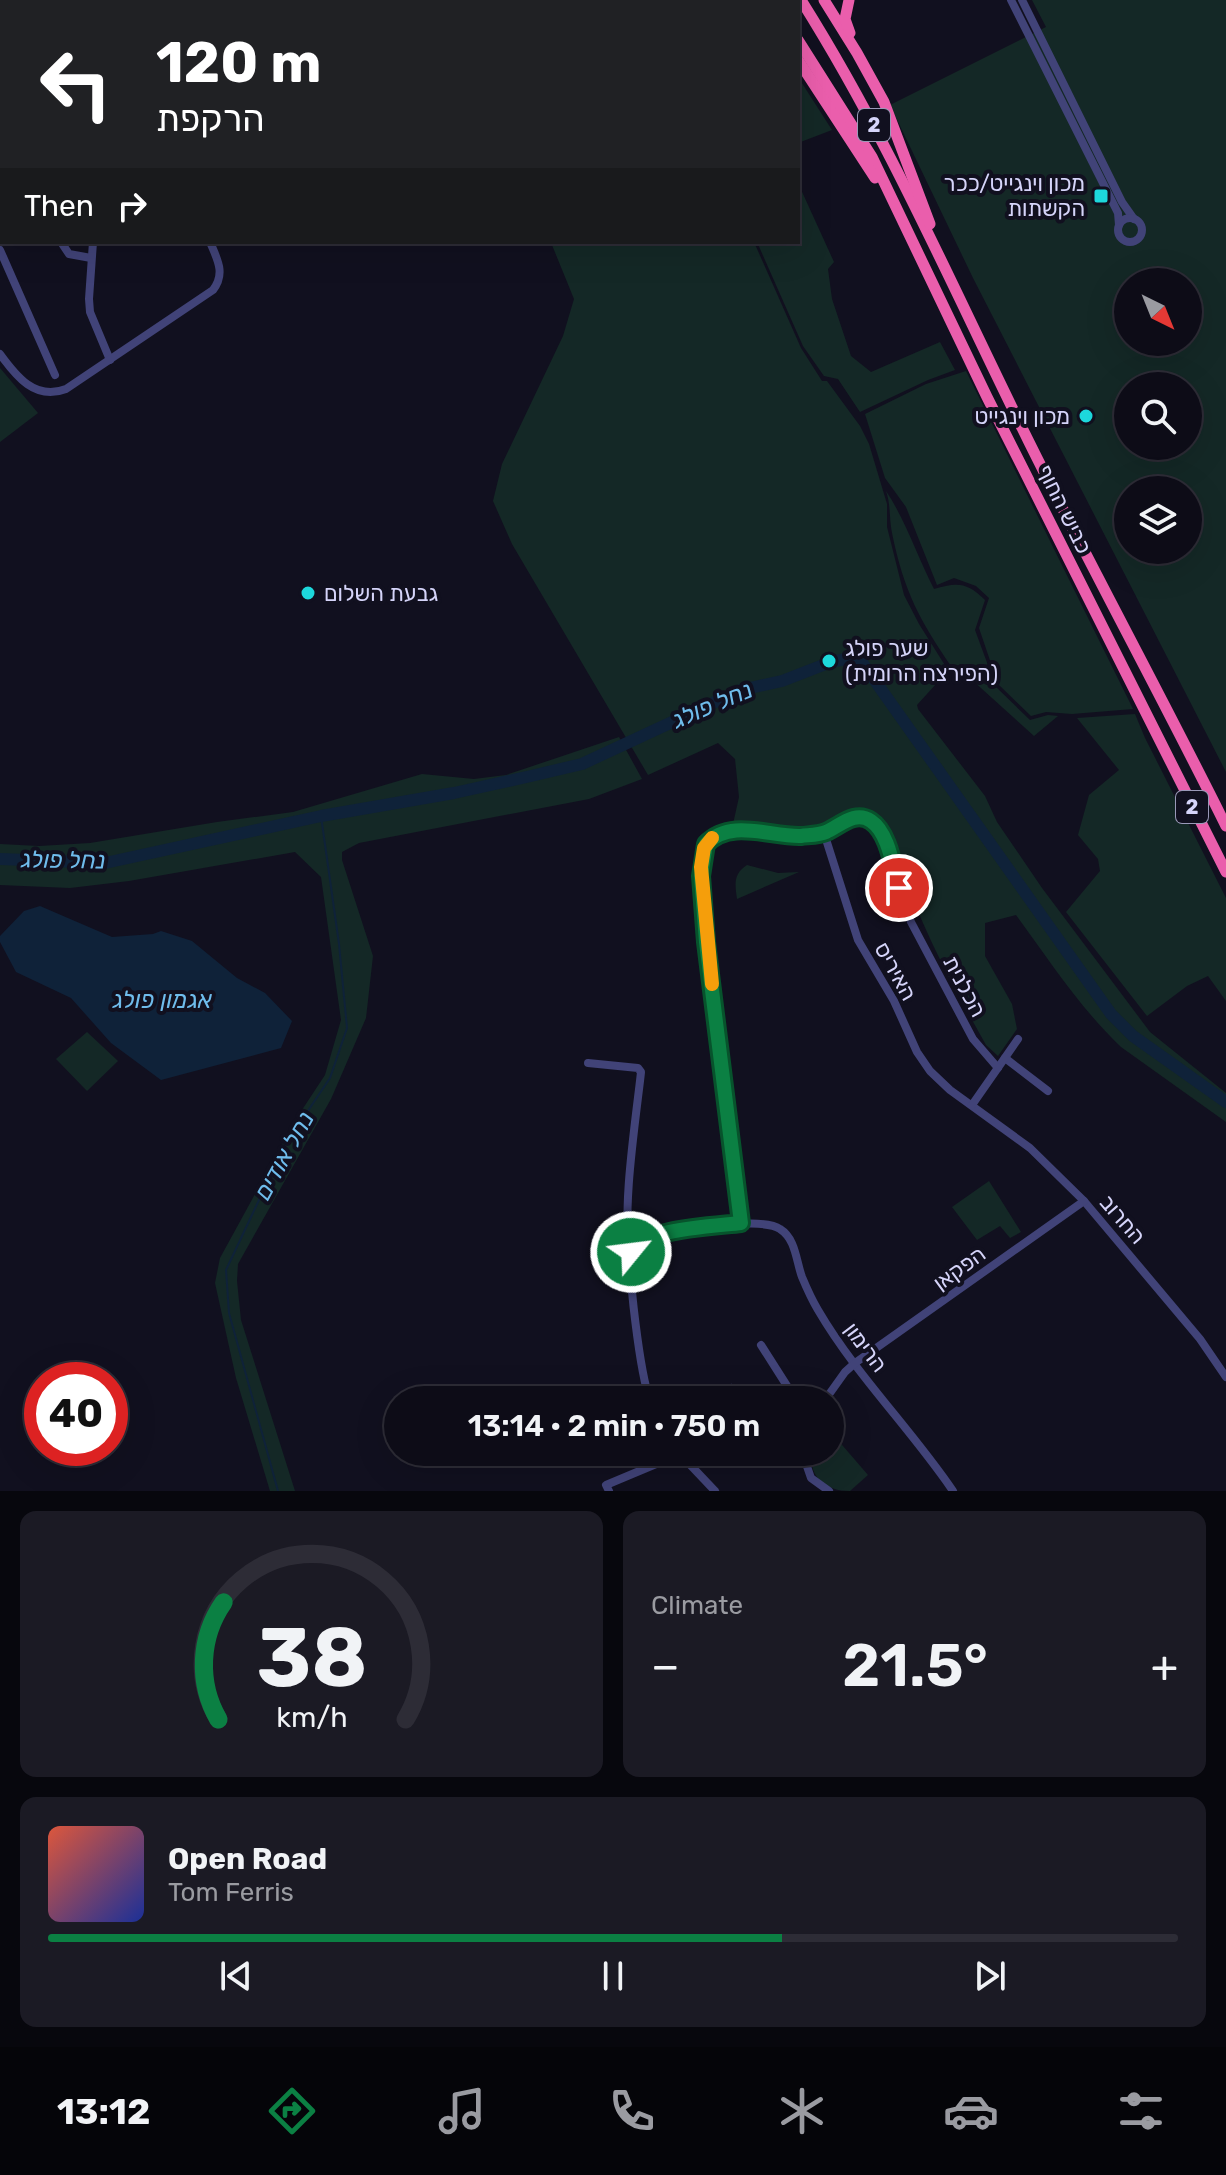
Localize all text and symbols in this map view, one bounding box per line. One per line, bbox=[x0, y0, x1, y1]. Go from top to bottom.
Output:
text: 120 m bbox=[156, 30, 322, 96]
icon: left bbox=[24, 32, 128, 136]
text: הרקפת bbox=[156, 97, 264, 140]
road number: 2 bbox=[858, 109, 890, 141]
place label: מכון וינגייט/ככר הקשתות bbox=[944, 170, 1085, 222]
icon: right bbox=[110, 184, 154, 228]
marker: מכון וינגייט/ככר הקשתות bbox=[1092, 187, 1110, 205]
text: Then bbox=[24, 188, 94, 224]
north arrow bbox=[1114, 268, 1202, 356]
map controls bbox=[1114, 268, 1202, 564]
button: search bbox=[1114, 372, 1202, 460]
place label: מכון וינגייט bbox=[974, 403, 1070, 430]
marker: מכון וינגייט bbox=[1077, 407, 1095, 425]
street label: כביש החוף bbox=[1031, 460, 1098, 558]
button: layers bbox=[1114, 476, 1202, 564]
place label: גבעת השלום bbox=[324, 580, 438, 607]
marker: גבעת השלום bbox=[299, 584, 317, 602]
place label: שער פולג (הפירצה הרומית) bbox=[845, 635, 998, 687]
marker: שער פולג (הפירצה הרומית) bbox=[820, 652, 838, 670]
water label: נחל פולג bbox=[668, 676, 756, 734]
road number: 2 bbox=[1176, 791, 1208, 823]
water label: נחל פולג bbox=[20, 845, 106, 875]
pin bbox=[865, 854, 933, 922]
icon: arrive bbox=[877, 866, 921, 910]
street label: האיריס bbox=[869, 937, 923, 1005]
street label: הכלנית bbox=[937, 951, 992, 1022]
water label: אגמון פולג bbox=[112, 986, 213, 1014]
water label: נחל אודים bbox=[248, 1107, 320, 1205]
street label: החרוב bbox=[1094, 1189, 1151, 1250]
position arrow bbox=[589, 1210, 673, 1294]
street label: הפקאן bbox=[928, 1240, 991, 1296]
street label: הרימון bbox=[838, 1317, 893, 1377]
speed limit sign: 40 bbox=[24, 1362, 128, 1466]
text: 13:14 · 2 min · 750 m bbox=[468, 1408, 760, 1444]
text: Climate bbox=[651, 1590, 743, 1621]
text: 38 bbox=[256, 1608, 367, 1707]
text: 21.5° bbox=[842, 1630, 988, 1701]
text: − bbox=[651, 1640, 680, 1692]
text: + bbox=[1151, 1640, 1178, 1692]
text: km/h bbox=[276, 1700, 347, 1734]
text: Open Road bbox=[168, 1841, 327, 1877]
text: Tom Ferris bbox=[168, 1877, 294, 1908]
icon: previous bbox=[214, 1954, 258, 1998]
icon: pause bbox=[591, 1954, 635, 1998]
icon: next bbox=[968, 1954, 1012, 1998]
icon: directions bbox=[264, 2083, 320, 2139]
icon: music bbox=[434, 2083, 490, 2139]
icon: phone bbox=[604, 2083, 660, 2139]
icon: climate bbox=[774, 2083, 830, 2139]
icon: car bbox=[943, 2083, 999, 2139]
icon: filters bbox=[1113, 2083, 1169, 2139]
text: 13:12 bbox=[57, 2090, 150, 2133]

